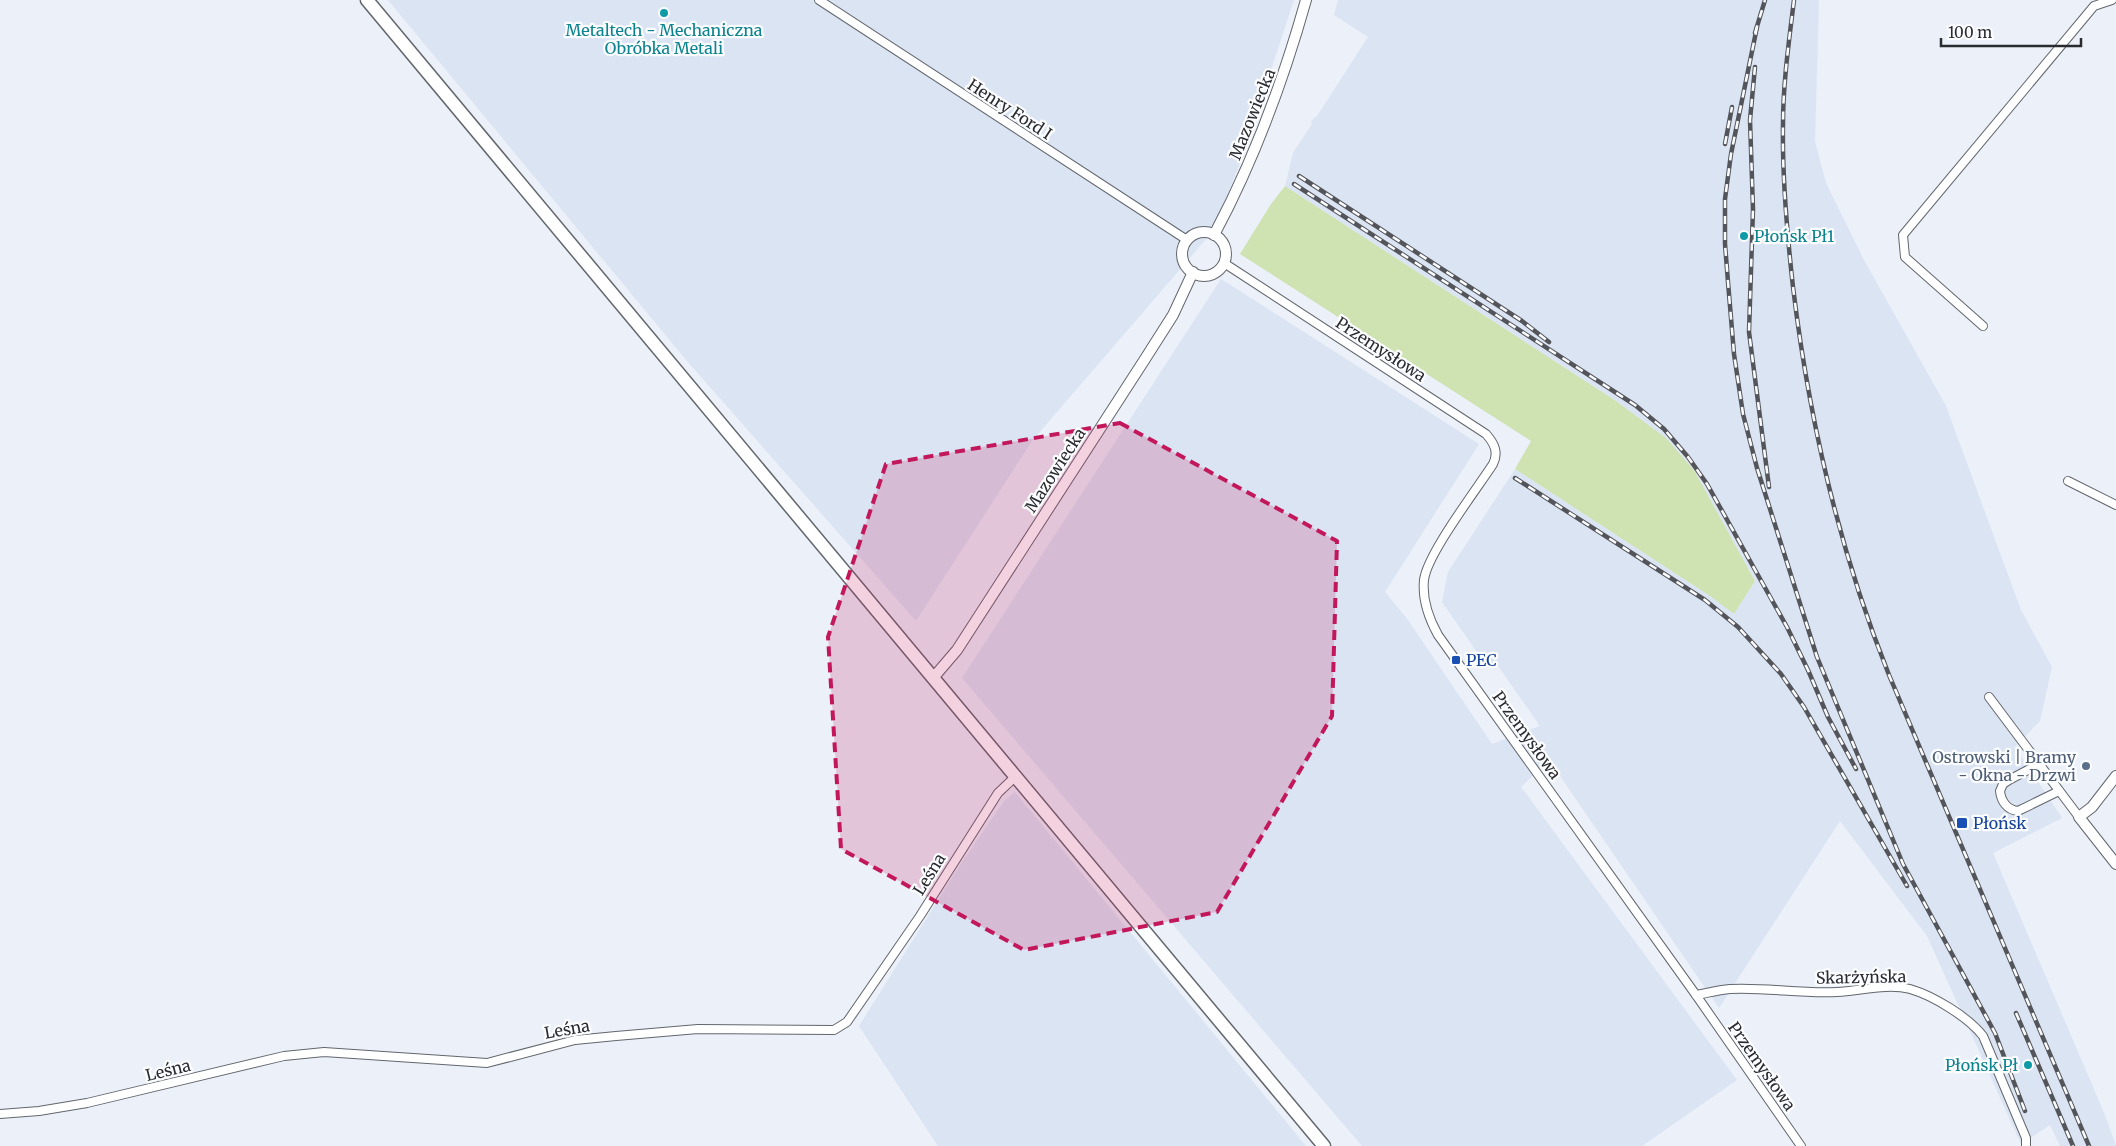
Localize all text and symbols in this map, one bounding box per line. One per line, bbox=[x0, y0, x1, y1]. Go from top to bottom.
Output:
marker: Metaltech - Mechaniczna Obróbka Metali bbox=[658, 7, 670, 19]
scale bar bbox=[1941, 15, 2081, 47]
place label: Metaltech - Mechaniczna Obróbka Metali bbox=[566, 20, 763, 58]
text: 100 m bbox=[1948, 23, 1992, 42]
street label: Mazowiecka bbox=[1225, 65, 1279, 162]
street label: Henry Ford I bbox=[964, 74, 1056, 144]
place label: Płońsk Pł1 bbox=[1754, 226, 1834, 246]
marker: Płońsk Pł1 bbox=[1738, 230, 1750, 242]
street label: Przemysłowa bbox=[1332, 312, 1430, 386]
street label: Mazowiecka bbox=[1020, 424, 1090, 516]
place label: PEC bbox=[1466, 650, 1497, 670]
marker: PEC bbox=[1450, 654, 1462, 666]
street label: Przemysłowa bbox=[1488, 687, 1566, 783]
place label: Ostrowski | Bramy - Okna - Drzwi bbox=[1932, 747, 2077, 785]
marker: Ostrowski | Bramy - Okna - Drzwi bbox=[2080, 760, 2092, 772]
place label: Płońsk bbox=[1973, 813, 2027, 833]
marker: Płońsk bbox=[1955, 816, 1969, 830]
street label: Leśna bbox=[908, 849, 950, 899]
street label: Skarżyńska bbox=[1816, 966, 1907, 988]
street label: Leśna bbox=[543, 1015, 592, 1043]
street label: Przemysłowa bbox=[1724, 1018, 1800, 1115]
street label: Leśna bbox=[143, 1055, 193, 1085]
place label: Płońsk Pł bbox=[1945, 1055, 2018, 1075]
marker: Płońsk Pł bbox=[2022, 1059, 2034, 1071]

